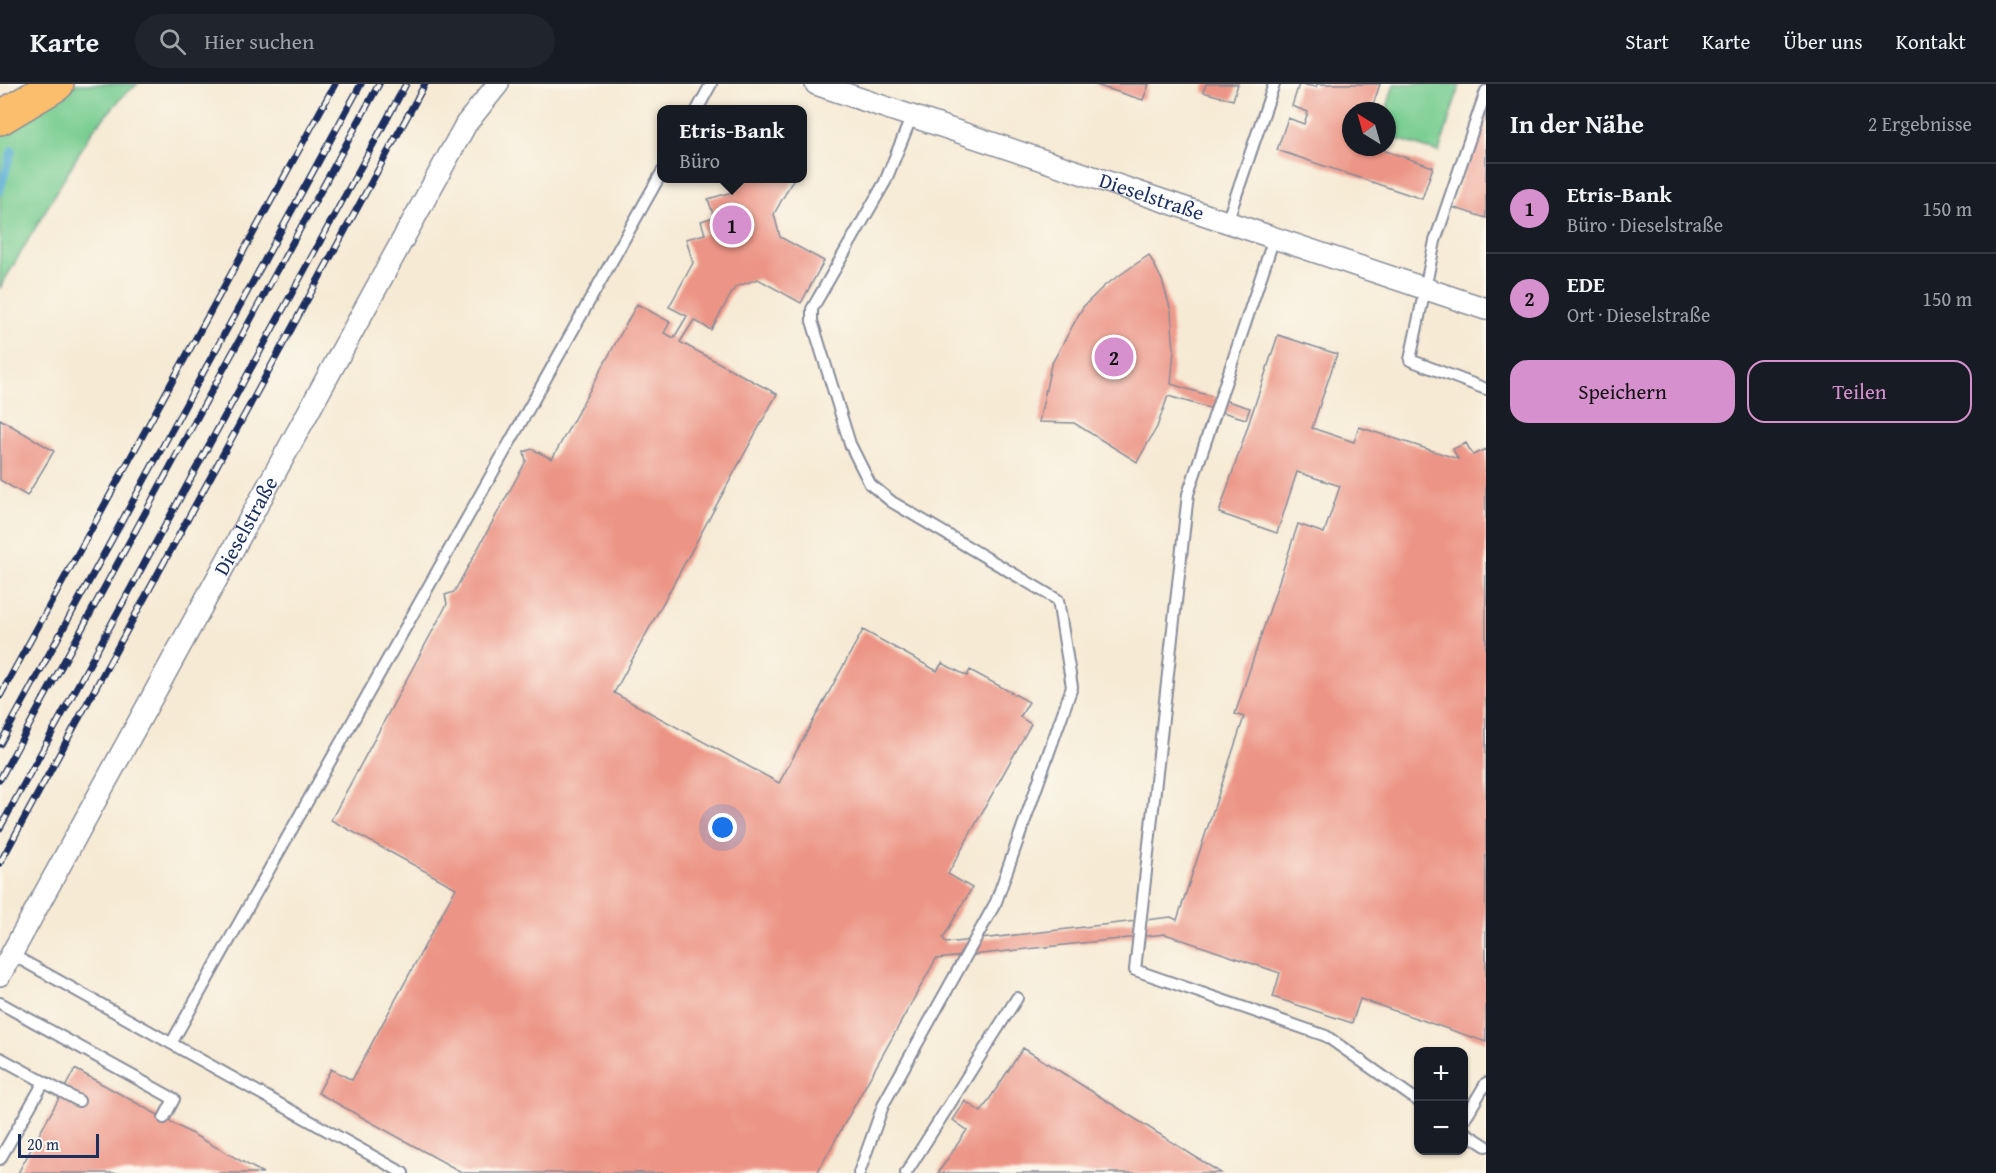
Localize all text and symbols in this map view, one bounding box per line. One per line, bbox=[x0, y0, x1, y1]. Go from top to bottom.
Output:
search box bbox=[135, 14, 555, 68]
text: Karte bbox=[30, 21, 99, 62]
icon: search bbox=[156, 25, 189, 58]
text: Hier suchen bbox=[204, 25, 314, 57]
text: Start bbox=[1625, 26, 1669, 57]
text: Karte bbox=[1702, 26, 1750, 57]
text: Über uns bbox=[1783, 26, 1863, 57]
text: Kontakt bbox=[1896, 26, 1966, 57]
north arrow bbox=[1342, 102, 1396, 156]
text: In der Nähe bbox=[1510, 104, 1644, 143]
popup bbox=[657, 105, 807, 183]
text: 2 Ergebnisse bbox=[1868, 109, 1972, 138]
text: Etris-Bank bbox=[680, 114, 784, 146]
text: Büro bbox=[680, 146, 720, 175]
street label: Dieselstraße bbox=[1095, 164, 1208, 228]
text: Etris-Bank bbox=[1567, 178, 1672, 210]
text: 1 bbox=[1524, 194, 1535, 223]
text: 150 m bbox=[1922, 194, 1972, 223]
pin: 1 bbox=[712, 202, 752, 248]
text: Büro · Dieselstraße bbox=[1567, 210, 1723, 239]
text: EDE bbox=[1567, 268, 1605, 300]
text: 2 bbox=[1524, 284, 1535, 313]
text: 150 m bbox=[1922, 284, 1972, 313]
text: Ort · Dieselstraße bbox=[1567, 300, 1710, 329]
pin: 2 bbox=[1094, 334, 1134, 380]
button: Speichern bbox=[1510, 360, 1735, 423]
button: Teilen bbox=[1747, 360, 1972, 423]
street label: Dieselstraße bbox=[206, 470, 285, 581]
your location bbox=[708, 813, 737, 842]
map controls bbox=[1414, 1047, 1468, 1155]
button: + bbox=[1414, 1047, 1468, 1101]
button: − bbox=[1414, 1101, 1468, 1155]
scale bar bbox=[18, 1131, 99, 1158]
text: 20 m bbox=[27, 1132, 59, 1156]

